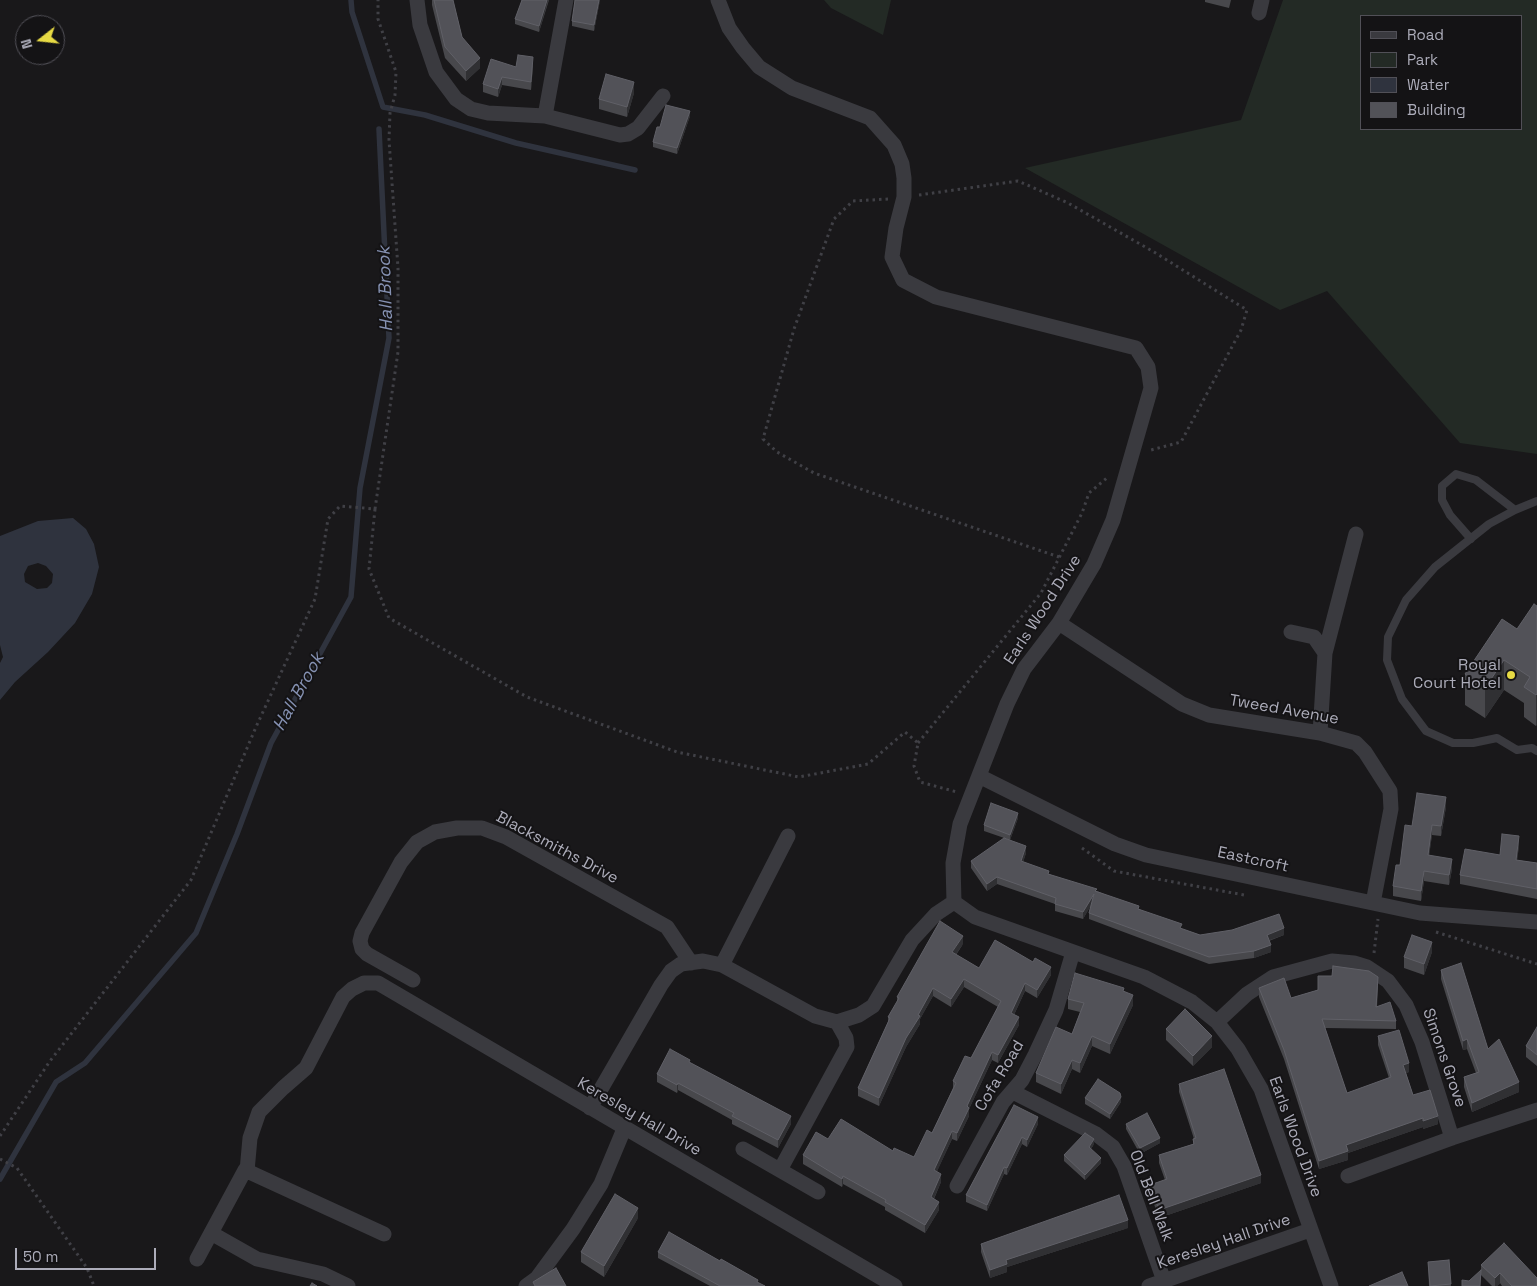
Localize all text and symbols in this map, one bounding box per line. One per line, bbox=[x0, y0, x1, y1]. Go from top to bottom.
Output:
north arrow bbox=[15, 15, 65, 65]
legend bbox=[1360, 15, 1522, 130]
text: Road bbox=[1407, 25, 1444, 44]
text: N bbox=[17, 37, 36, 51]
text: Park bbox=[1407, 50, 1438, 69]
text: Water bbox=[1407, 75, 1449, 94]
text: Building bbox=[1407, 100, 1466, 119]
water label: Hall Brook bbox=[374, 246, 398, 332]
street label: Earls Wood Drive bbox=[1000, 552, 1086, 668]
water label: Hall Brook bbox=[269, 649, 329, 735]
place label: Royal Court Hotel bbox=[1413, 656, 1501, 694]
marker: Royal Court Hotel bbox=[1505, 669, 1517, 681]
street label: Tweed Avenue bbox=[1228, 691, 1340, 729]
street label: Blacksmiths Drive bbox=[493, 808, 621, 888]
street label: Eastcroft bbox=[1216, 843, 1290, 877]
street label: Simons Grove bbox=[1418, 1006, 1470, 1110]
street label: Cofa Road bbox=[971, 1037, 1029, 1115]
street label: Keresley Hall Drive bbox=[574, 1074, 704, 1160]
street label: Earls Wood Drive bbox=[1264, 1074, 1326, 1200]
street label: Old Bell Walk bbox=[1125, 1147, 1177, 1245]
street label: Keresley Hall Drive bbox=[1155, 1210, 1293, 1274]
scale bar bbox=[18, 1238, 159, 1270]
text: 50 m bbox=[23, 1247, 58, 1266]

